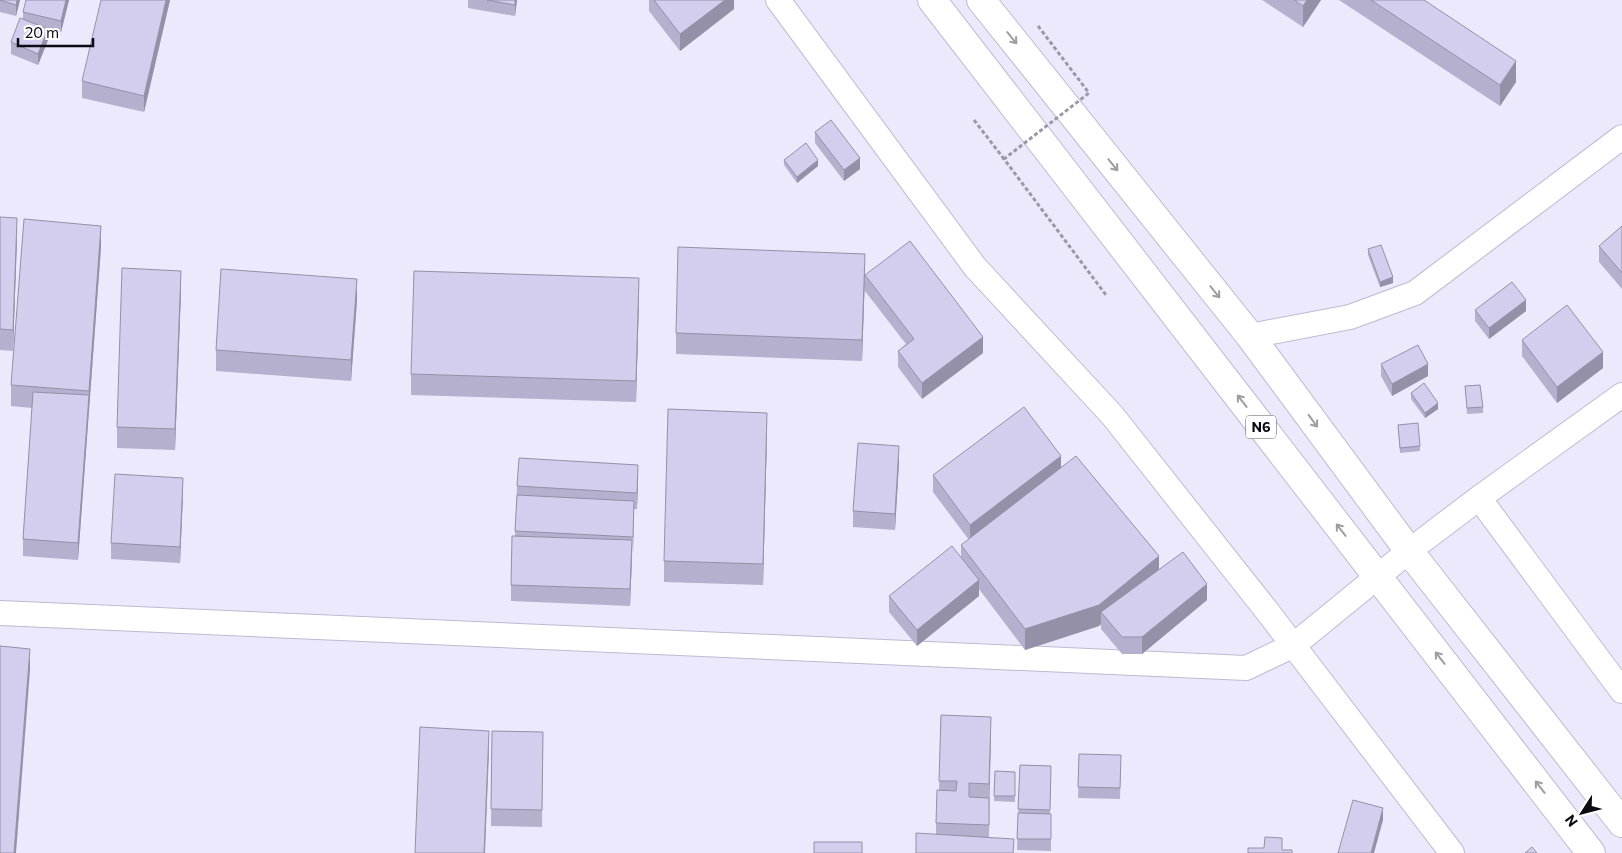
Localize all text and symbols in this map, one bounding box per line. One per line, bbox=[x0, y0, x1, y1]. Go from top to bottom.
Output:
scale bar bbox=[18, 15, 92, 47]
text: 20 m bbox=[25, 23, 59, 41]
one-way arrow bbox=[1006, 31, 1017, 44]
one-way arrow bbox=[1108, 158, 1119, 171]
one-way arrow bbox=[1209, 285, 1220, 298]
one-way arrow bbox=[1236, 395, 1247, 408]
one-way arrow bbox=[1308, 414, 1318, 428]
road number: N6 bbox=[1246, 416, 1276, 438]
one-way arrow bbox=[1336, 523, 1346, 537]
one-way arrow bbox=[1435, 652, 1446, 665]
one-way arrow bbox=[1534, 781, 1545, 794]
north arrow bbox=[1557, 788, 1607, 838]
text: N bbox=[1561, 812, 1581, 830]

